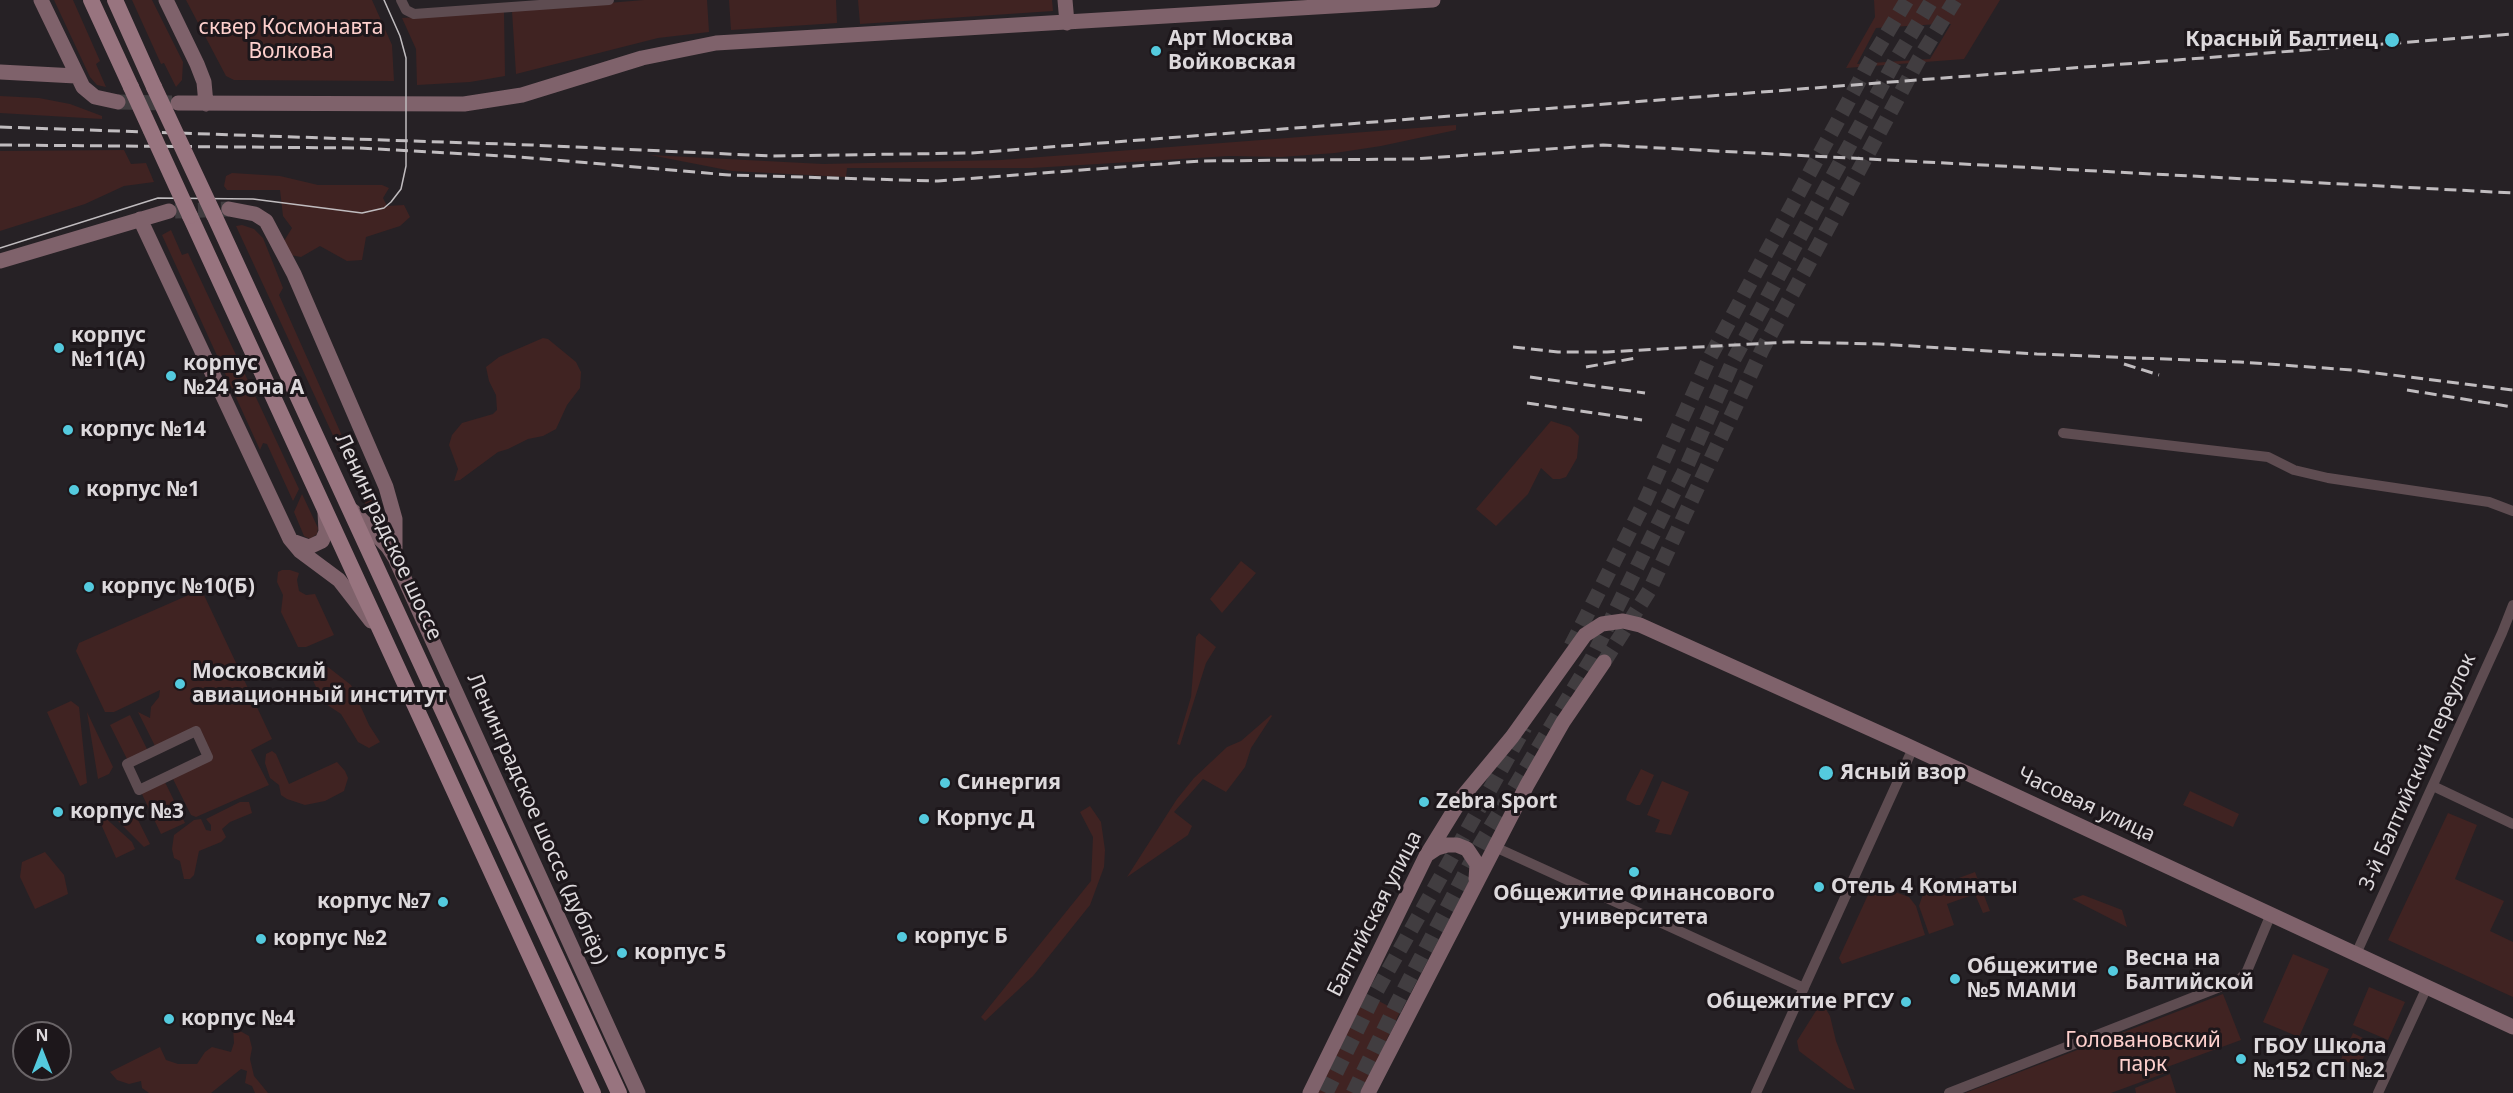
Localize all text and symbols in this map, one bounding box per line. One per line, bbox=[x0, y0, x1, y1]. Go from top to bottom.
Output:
park label: сквер Космонавта Волкова bbox=[199, 15, 383, 65]
place label: Арт Москва Войковская bbox=[1168, 26, 1296, 76]
place label: Красный Балтиец bbox=[2185, 27, 2378, 53]
marker: Красный Балтиец bbox=[2383, 31, 2401, 49]
marker: Арт Москва Войковская bbox=[1149, 44, 1163, 58]
place label: корпус №11(А) bbox=[71, 323, 146, 373]
marker: корпус №11(А) bbox=[52, 341, 66, 355]
place label: корпус №24 зона А bbox=[183, 351, 304, 401]
marker: корпус №24 зона А bbox=[164, 369, 178, 383]
place label: корпус №14 bbox=[80, 417, 206, 443]
marker: корпус №14 bbox=[61, 423, 75, 437]
street label: Ленинградское шоссе bbox=[329, 430, 447, 644]
place label: корпус №1 bbox=[86, 477, 200, 503]
marker: корпус №1 bbox=[67, 483, 81, 497]
place label: корпус №10(Б) bbox=[101, 574, 255, 600]
marker: корпус №10(Б) bbox=[82, 580, 96, 594]
street label: 3-й Балтийский переулок bbox=[2354, 650, 2482, 894]
place label: Московский авиационный институт bbox=[192, 659, 447, 709]
street label: Ленинградское шоссе (дублёр) bbox=[461, 670, 613, 968]
marker: Московский авиационный институт bbox=[173, 677, 187, 691]
place label: Ясный взор bbox=[1840, 760, 1966, 786]
street label: Часовая улица bbox=[2013, 762, 2159, 848]
marker: Ясный взор bbox=[1817, 764, 1835, 782]
place label: Синергия bbox=[957, 770, 1061, 796]
marker: Синергия bbox=[938, 776, 952, 790]
place label: Zebra Sport bbox=[1436, 789, 1557, 815]
marker: Zebra Sport bbox=[1417, 795, 1431, 809]
place label: корпус №3 bbox=[70, 799, 184, 825]
marker: корпус №3 bbox=[51, 805, 65, 819]
place label: Корпус Д bbox=[936, 806, 1034, 832]
marker: Корпус Д bbox=[917, 812, 931, 826]
street label: Балтийская улица bbox=[1322, 827, 1428, 1001]
marker: Общежитие Финансового университета bbox=[1627, 865, 1641, 879]
place label: Отель 4 Комнаты bbox=[1831, 874, 2018, 900]
marker: Отель 4 Комнаты bbox=[1812, 880, 1826, 894]
place label: Общежитие Финансового университета bbox=[1493, 881, 1775, 931]
place label: корпус №7 bbox=[317, 889, 431, 915]
marker: корпус №7 bbox=[436, 895, 450, 909]
place label: корпус Б bbox=[914, 924, 1008, 950]
place label: корпус №2 bbox=[273, 926, 387, 952]
marker: корпус Б bbox=[895, 930, 909, 944]
marker: корпус №2 bbox=[254, 932, 268, 946]
place label: корпус 5 bbox=[634, 940, 726, 966]
marker: корпус 5 bbox=[615, 946, 629, 960]
place label: Весна на Балтийской bbox=[2125, 946, 2254, 996]
place label: Общежитие №5 МАМИ bbox=[1967, 954, 2098, 1004]
marker: Весна на Балтийской bbox=[2106, 964, 2120, 978]
marker: Общежитие №5 МАМИ bbox=[1948, 972, 1962, 986]
place label: Общежитие РГСУ bbox=[1706, 989, 1894, 1015]
marker: Общежитие РГСУ bbox=[1899, 995, 1913, 1009]
place label: корпус №4 bbox=[181, 1006, 295, 1032]
marker: корпус №4 bbox=[162, 1012, 176, 1026]
north arrow bbox=[12, 1021, 72, 1081]
text: N bbox=[35, 1024, 49, 1046]
park label: Головановский парк bbox=[2065, 1028, 2221, 1078]
place label: ГБОУ Школа №152 СП №2 bbox=[2253, 1034, 2386, 1084]
marker: ГБОУ Школа №152 СП №2 bbox=[2234, 1052, 2248, 1066]

